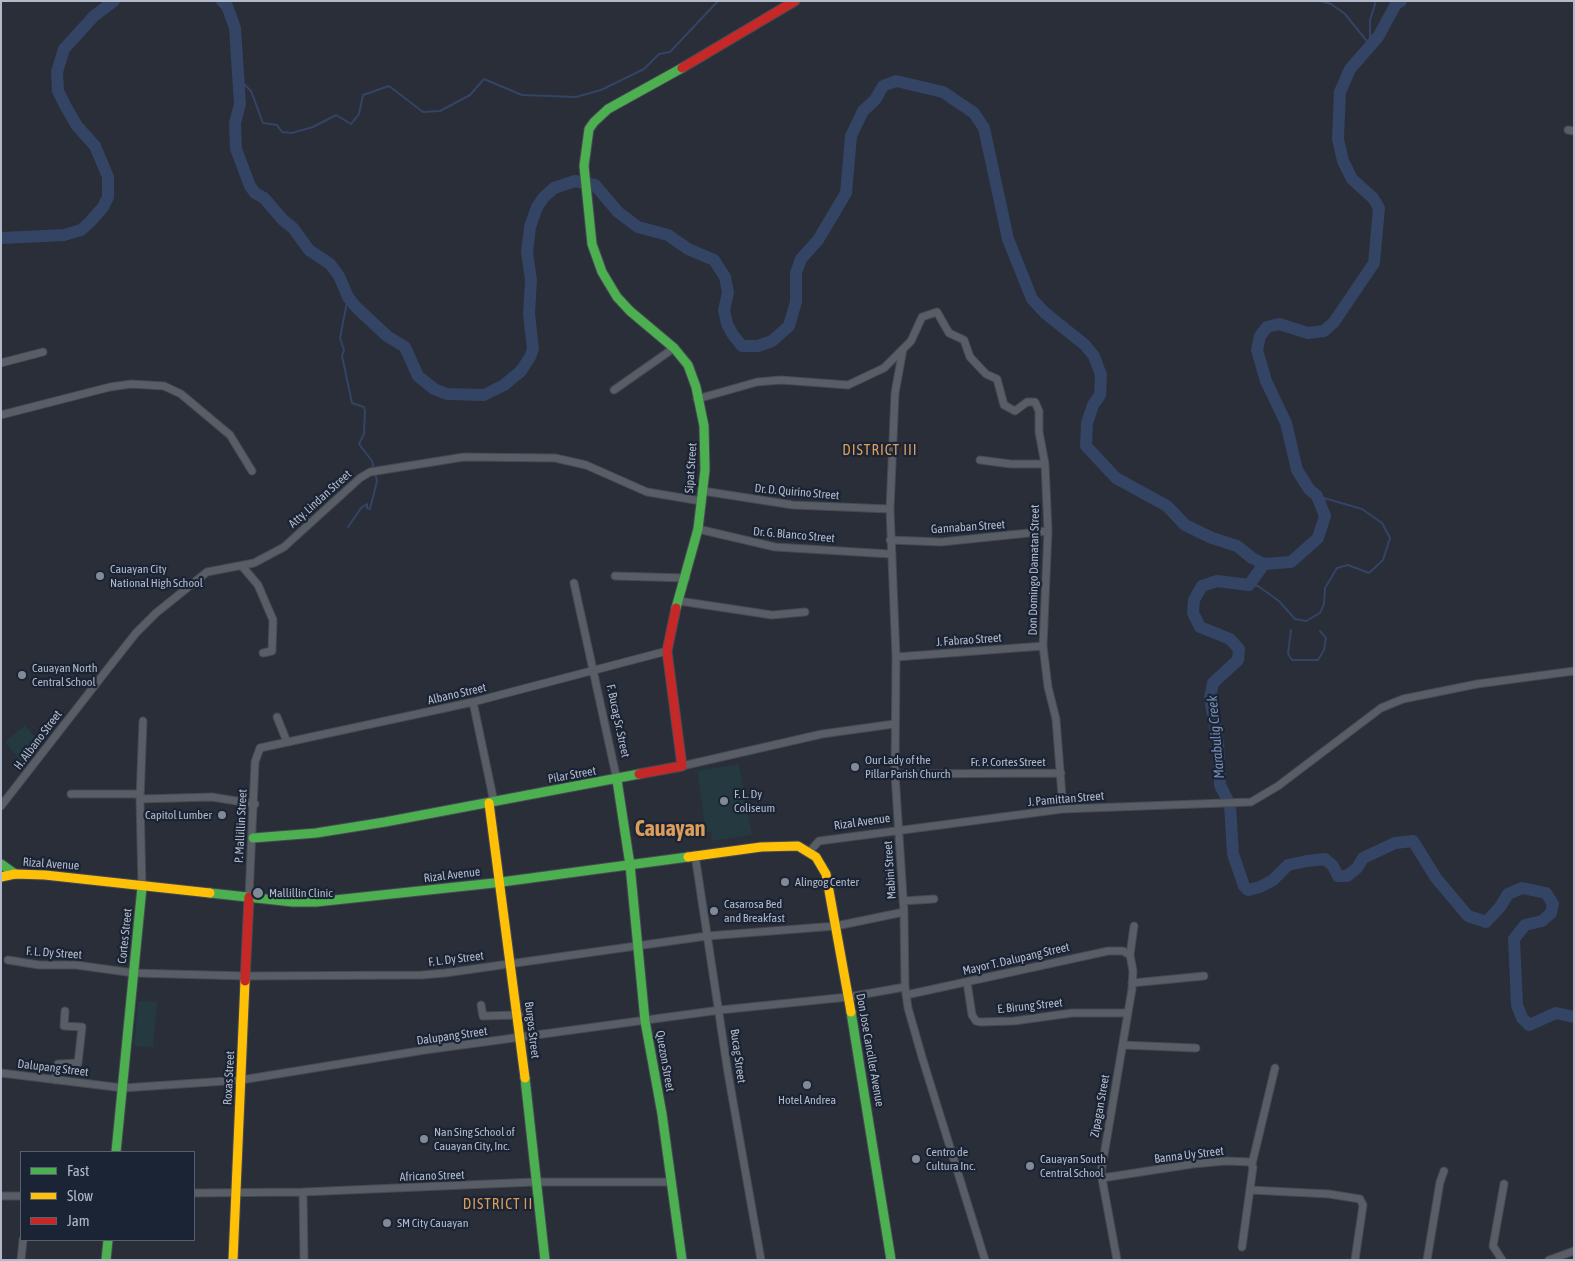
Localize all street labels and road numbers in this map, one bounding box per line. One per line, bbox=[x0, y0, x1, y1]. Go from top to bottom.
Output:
street label: Sipat Street bbox=[682, 442, 700, 494]
street label: Atty. Lindan Street bbox=[286, 467, 354, 531]
street label: Dr. D. Quirino Street bbox=[754, 481, 840, 503]
street label: Don Domingo Damatan Street bbox=[1026, 504, 1042, 636]
street label: Gannaban Street bbox=[930, 517, 1006, 537]
street label: Dr. G. Blanco Street bbox=[753, 524, 835, 546]
street label: J. Fabrao Street bbox=[936, 631, 1002, 649]
street label: Albano Street bbox=[426, 680, 488, 708]
street label: F. Bucag Sr. Street bbox=[603, 683, 633, 759]
street label: H. Albano Street bbox=[11, 708, 65, 772]
street label: Fr. P. Cortes Street bbox=[970, 755, 1046, 769]
street label: Pilar Street bbox=[547, 764, 597, 786]
street label: P. Mallillin Street bbox=[232, 789, 250, 863]
street label: J. Pamittan Street bbox=[1027, 789, 1105, 809]
street label: Rizal Avenue bbox=[833, 811, 891, 833]
street label: Mabini Street bbox=[881, 840, 899, 900]
street label: Rizal Avenue bbox=[22, 855, 80, 873]
street label: Rizal Avenue bbox=[423, 864, 481, 886]
street label: Cortes Street bbox=[115, 908, 135, 964]
street label: Mayor T. Dalupang Street bbox=[961, 940, 1071, 978]
street label: F. L. Dy Street bbox=[26, 944, 82, 962]
street label: F. L. Dy Street bbox=[427, 948, 485, 970]
street label: Don Jose Canciller Avenue bbox=[853, 992, 887, 1108]
street label: E. Birung Street bbox=[997, 995, 1063, 1017]
street label: Burgos Street bbox=[521, 1001, 543, 1059]
street label: Dalupang Street bbox=[416, 1024, 488, 1048]
street label: Bucag Street bbox=[727, 1028, 749, 1084]
street label: Quezon Street bbox=[653, 1029, 677, 1093]
street label: Roxas Street bbox=[220, 1051, 238, 1105]
street label: Dalupang Street bbox=[17, 1056, 89, 1080]
street label: Zipagan Street bbox=[1087, 1073, 1113, 1139]
street label: Banna Uy Street bbox=[1153, 1144, 1225, 1166]
street label: Africano Street bbox=[399, 1168, 465, 1184]

